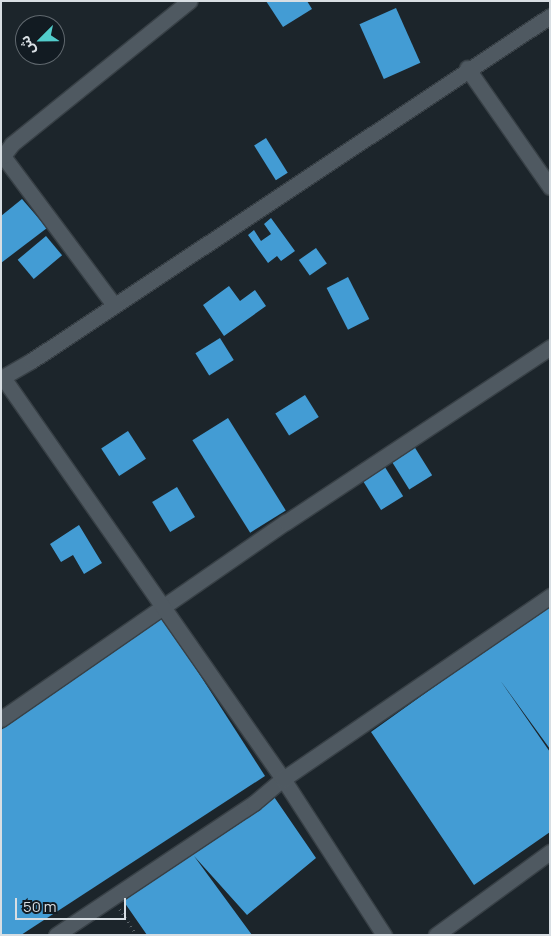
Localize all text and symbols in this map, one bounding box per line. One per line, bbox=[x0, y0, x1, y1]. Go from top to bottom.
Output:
north arrow bbox=[15, 15, 65, 65]
text: ش bbox=[14, 33, 39, 58]
scale bar bbox=[18, 888, 129, 920]
text: 50 m bbox=[23, 896, 57, 917]

